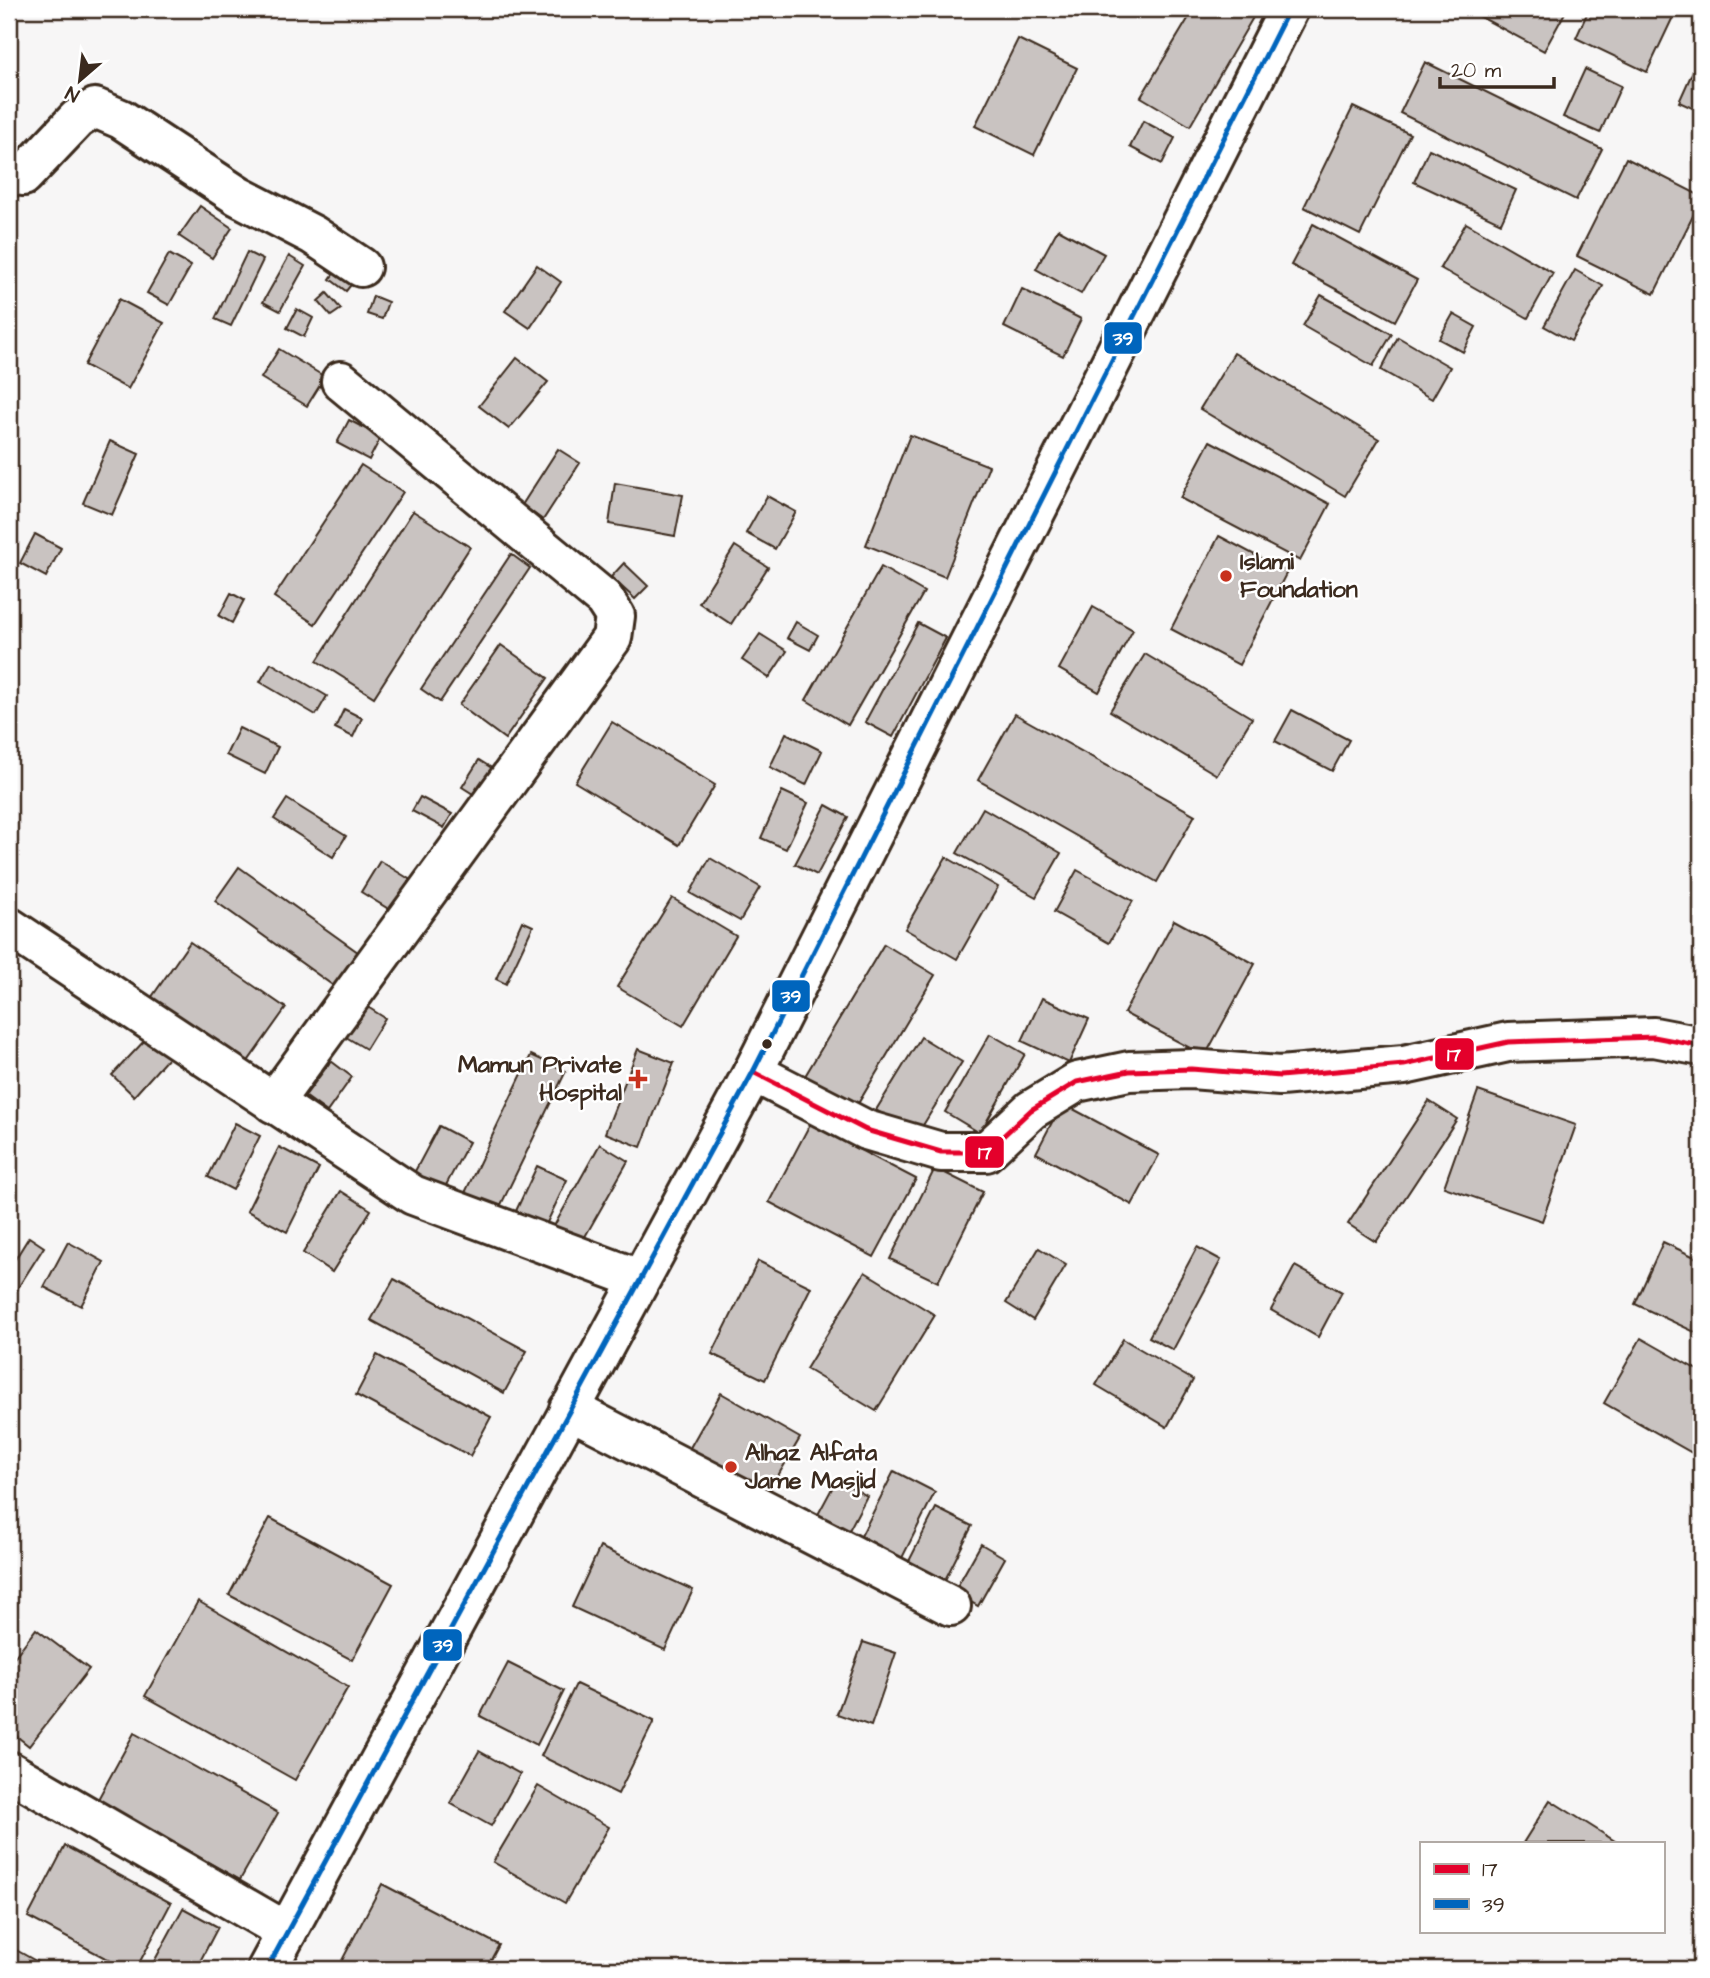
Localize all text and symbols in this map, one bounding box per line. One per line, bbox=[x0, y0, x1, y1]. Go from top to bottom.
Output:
north arrow bbox=[46, 46, 116, 116]
scale bar bbox=[1440, 46, 1554, 90]
text: 20 m bbox=[1451, 56, 1502, 85]
text: N bbox=[61, 79, 84, 108]
line badge: 39 bbox=[1103, 321, 1143, 355]
text: 39 bbox=[1112, 326, 1133, 353]
place label: Islami Foundation bbox=[1240, 545, 1358, 607]
marker: Islami Foundation bbox=[1218, 568, 1234, 584]
line badge: 39 bbox=[771, 979, 811, 1013]
text: 39 bbox=[780, 984, 801, 1011]
unlabelled marker bbox=[760, 1037, 774, 1051]
line badge: 17 bbox=[1434, 1037, 1475, 1071]
text: 17 bbox=[1447, 1042, 1461, 1069]
place label: Mamun Private Hospital bbox=[458, 1048, 622, 1110]
marker: Mamun Private Hospital bbox=[628, 1069, 648, 1089]
line badge: 17 bbox=[964, 1135, 1005, 1169]
text: 17 bbox=[978, 1140, 992, 1167]
place label: Alhaz Alfata Jame Masjid bbox=[744, 1436, 878, 1498]
marker: Alhaz Alfata Jame Masjid bbox=[723, 1459, 739, 1475]
line badge: 39 bbox=[422, 1628, 463, 1662]
text: 39 bbox=[432, 1633, 453, 1660]
legend bbox=[1420, 1842, 1664, 1932]
text: 17 bbox=[1482, 1855, 1498, 1884]
text: 39 bbox=[1482, 1891, 1505, 1920]

